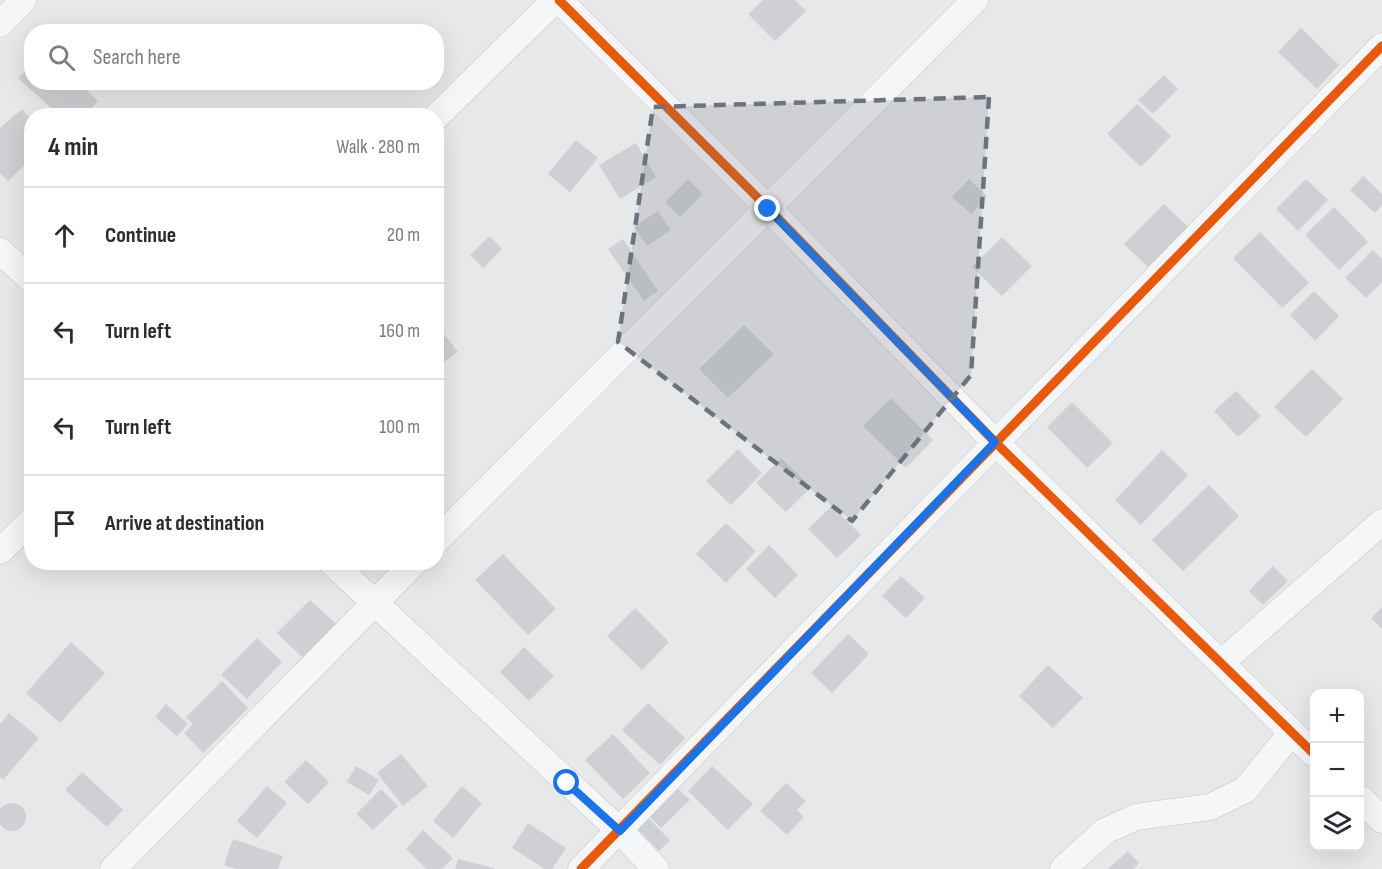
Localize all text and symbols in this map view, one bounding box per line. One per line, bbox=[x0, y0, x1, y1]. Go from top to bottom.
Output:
search box bbox=[24, 24, 444, 90]
icon: search bbox=[45, 41, 78, 74]
text: Search here bbox=[93, 44, 180, 71]
text: 4 min bbox=[48, 132, 98, 163]
text: Walk · 280 m bbox=[336, 135, 420, 159]
route end bbox=[754, 195, 780, 221]
icon: ahead bbox=[48, 219, 81, 252]
text: Continue bbox=[105, 222, 176, 249]
text: 20 m bbox=[387, 223, 420, 247]
icon: left bbox=[48, 315, 81, 348]
text: Turn left bbox=[105, 318, 171, 345]
text: 160 m bbox=[379, 319, 420, 343]
icon: left bbox=[48, 411, 81, 444]
text: Turn left bbox=[105, 414, 171, 441]
text: 100 m bbox=[379, 415, 420, 439]
icon: arrive bbox=[48, 507, 81, 540]
text: Arrive at destination bbox=[105, 510, 264, 537]
map controls bbox=[1310, 689, 1364, 851]
button: + bbox=[1310, 689, 1364, 743]
button: − bbox=[1310, 743, 1364, 797]
route start bbox=[553, 769, 579, 795]
button: layers bbox=[1310, 797, 1364, 851]

